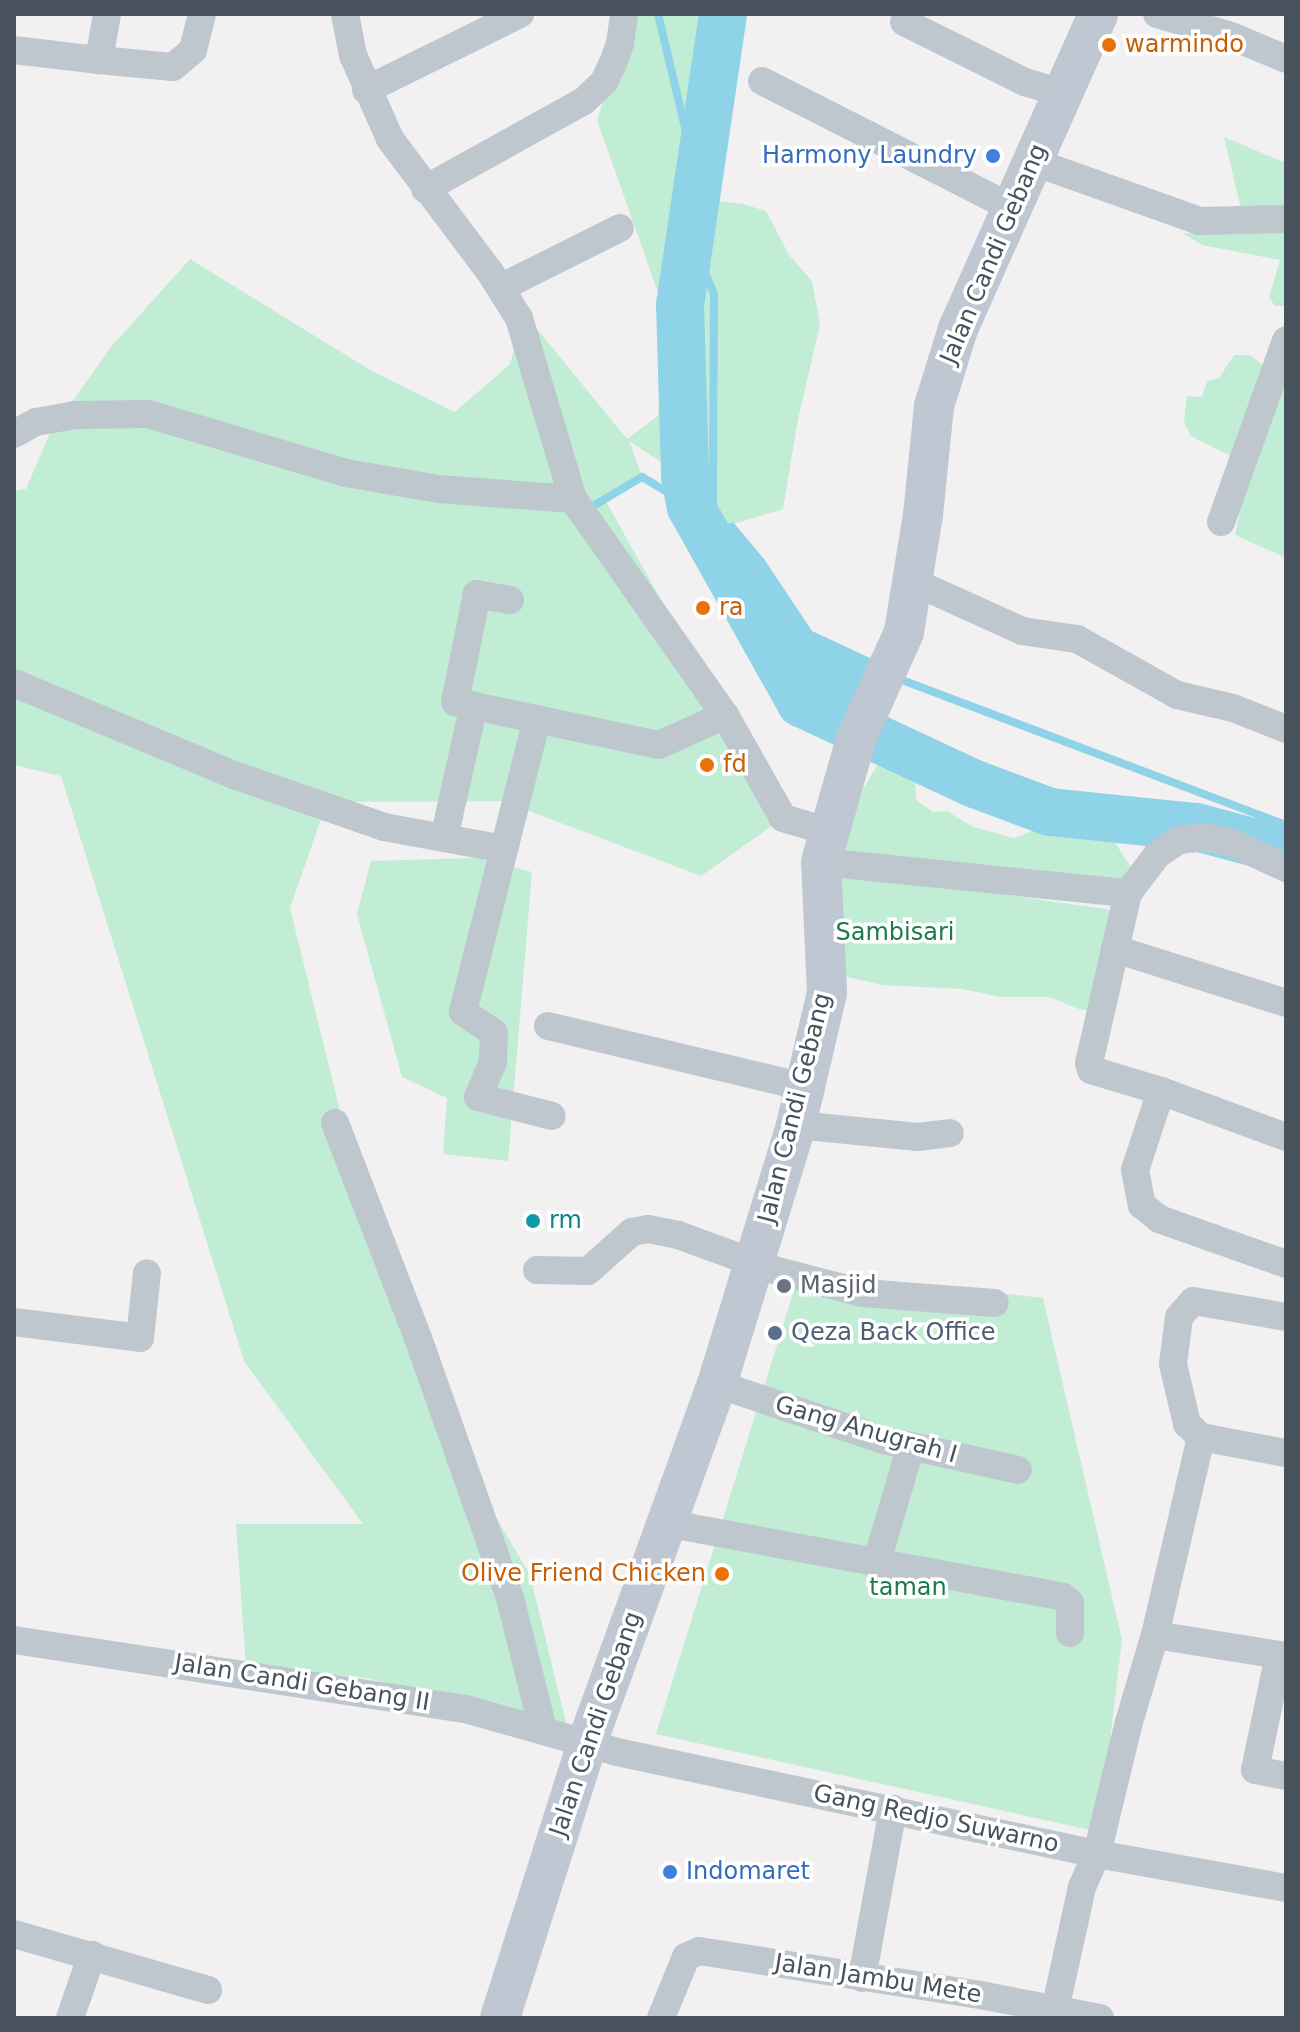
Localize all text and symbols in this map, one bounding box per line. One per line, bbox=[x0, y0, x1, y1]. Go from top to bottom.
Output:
place label: warmindo bbox=[1125, 31, 1244, 59]
marker: warmindo bbox=[1100, 36, 1118, 54]
street label: Jalan Candi Gebang bbox=[935, 140, 1053, 368]
place label: Harmony Laundry bbox=[762, 142, 977, 170]
marker: Harmony Laundry bbox=[984, 147, 1002, 165]
place label: ra bbox=[719, 594, 744, 622]
marker: ra bbox=[694, 599, 712, 617]
place label: fd bbox=[723, 751, 747, 779]
marker: fd bbox=[698, 756, 716, 774]
park label: Sambisari bbox=[836, 919, 954, 947]
street label: Jalan Candi Gebang bbox=[752, 990, 838, 1226]
place label: rm bbox=[549, 1207, 582, 1235]
marker: rm bbox=[524, 1212, 542, 1230]
place label: Masjid bbox=[800, 1272, 876, 1300]
marker: Masjid bbox=[775, 1277, 793, 1295]
place label: Qeza Back Office bbox=[791, 1319, 996, 1347]
marker: Qeza Back Office bbox=[766, 1324, 784, 1342]
street label: Gang Anugrah I bbox=[772, 1390, 960, 1470]
place label: Olive Friend Chicken bbox=[461, 1560, 706, 1588]
marker: Olive Friend Chicken bbox=[713, 1565, 731, 1583]
park label: taman bbox=[869, 1574, 947, 1602]
street label: Jalan Candi Gebang bbox=[544, 1608, 648, 1840]
street label: Jalan Candi Gebang II bbox=[172, 1649, 432, 1717]
street label: Gang Redjo Suwarno bbox=[811, 1779, 1061, 1859]
place label: Indomaret bbox=[686, 1858, 810, 1886]
marker: Indomaret bbox=[661, 1863, 679, 1881]
street label: Jalan Jambu Mete bbox=[773, 1948, 983, 2010]

